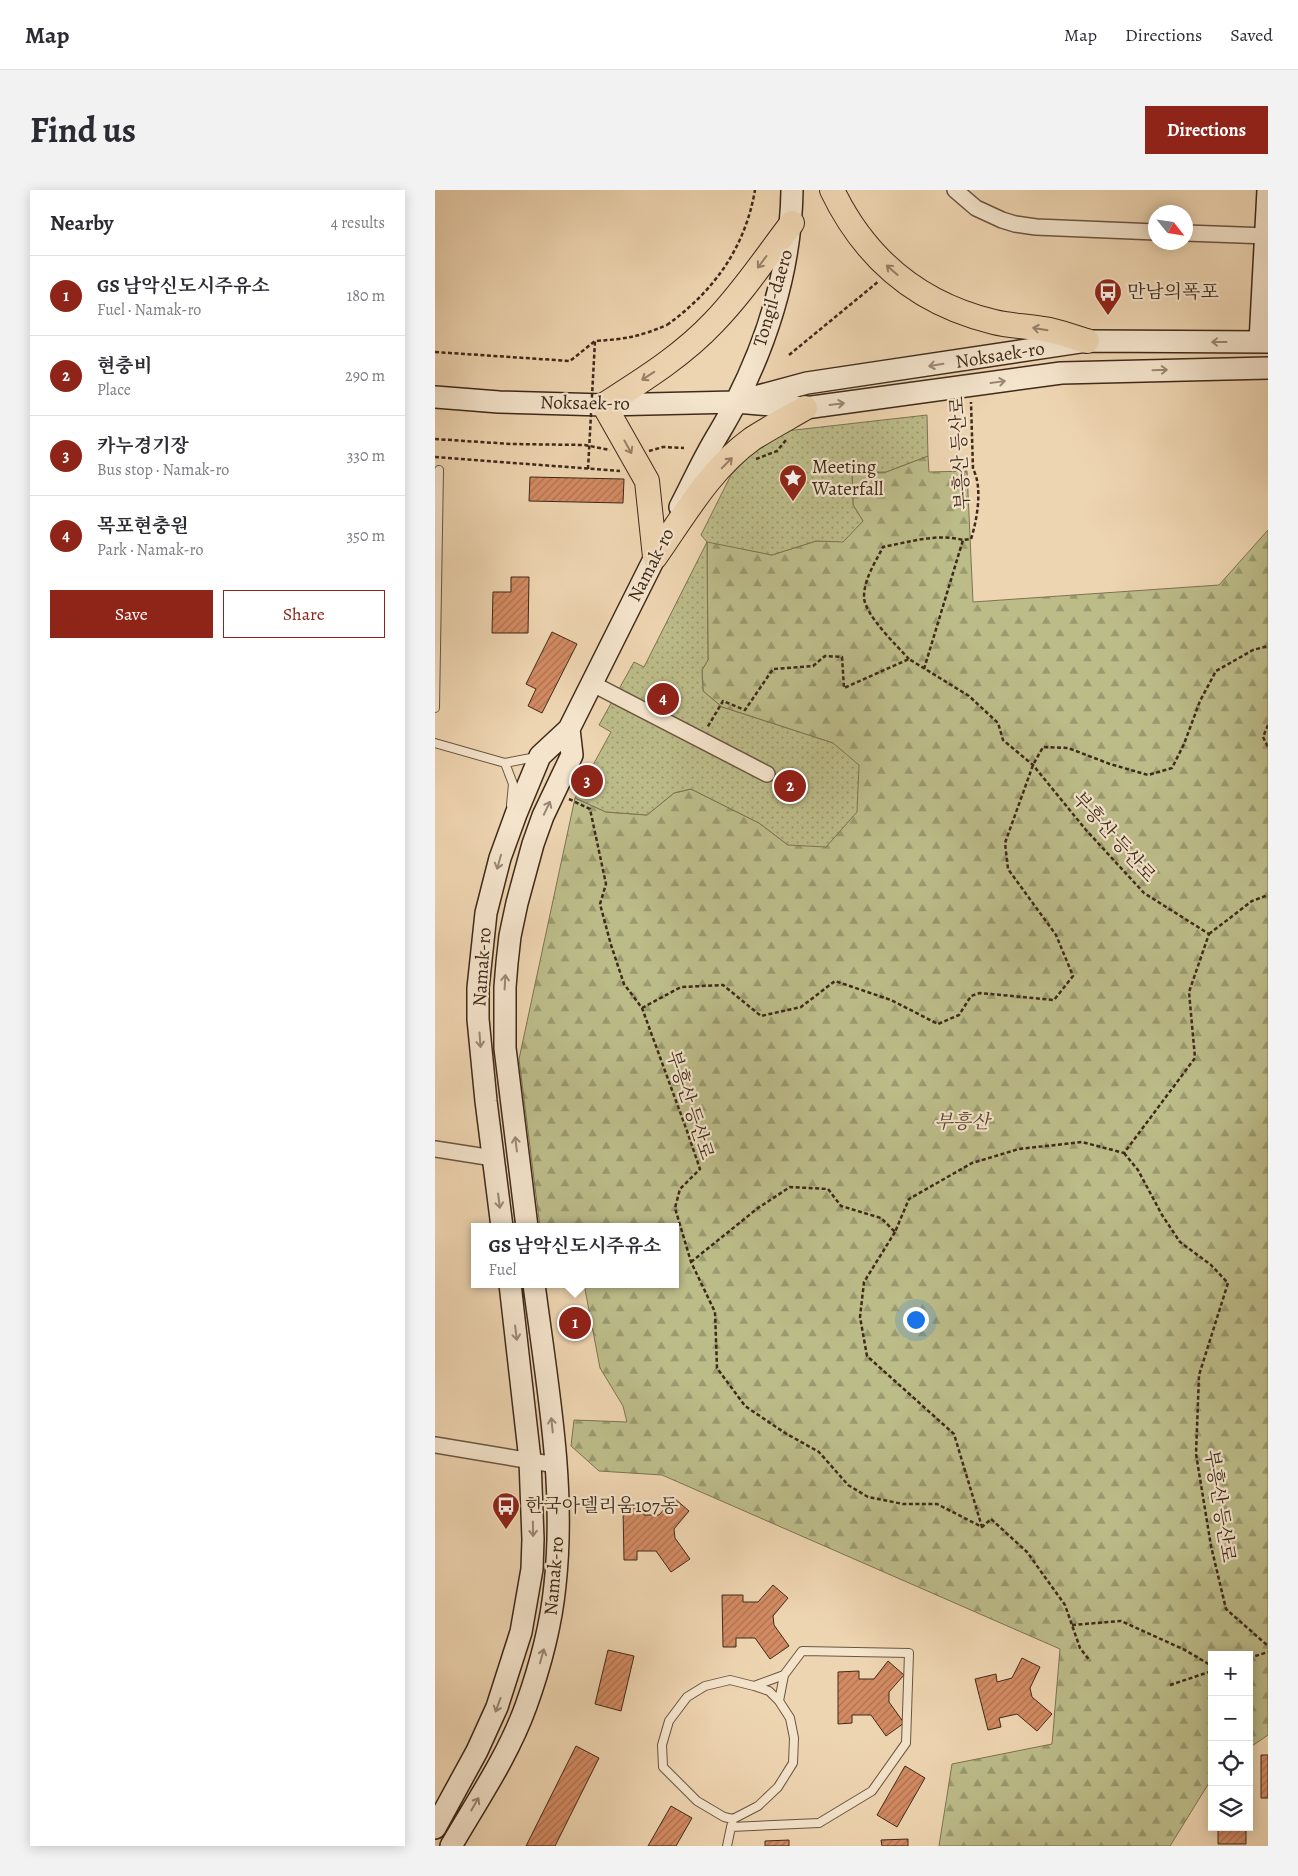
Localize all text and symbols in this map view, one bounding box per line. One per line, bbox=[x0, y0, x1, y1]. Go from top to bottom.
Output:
text: Map bbox=[25, 19, 69, 51]
text: Map bbox=[1064, 23, 1097, 47]
text: Directions bbox=[1125, 23, 1202, 47]
text: Saved bbox=[1230, 23, 1273, 47]
text: Find us bbox=[30, 106, 136, 154]
button: Directions bbox=[1145, 106, 1268, 154]
north arrow bbox=[1148, 205, 1193, 250]
text: Nearby bbox=[50, 209, 113, 237]
text: 4 results bbox=[331, 212, 385, 234]
street label: Tongil-daero bbox=[747, 246, 799, 350]
one-way arrow bbox=[757, 255, 768, 268]
one-way arrow bbox=[885, 264, 898, 276]
text: GS 남악신도시주유소 bbox=[97, 273, 270, 299]
bus stop icon: 만남의폭포 bbox=[1093, 277, 1123, 316]
place label: 만남의폭포 bbox=[1127, 279, 1219, 305]
text: 1 bbox=[63, 285, 69, 307]
text: 180 m bbox=[347, 285, 385, 307]
text: Fuel · Namak-ro bbox=[97, 299, 201, 321]
one-way arrow bbox=[1032, 323, 1048, 333]
street label: Noksaek-ro bbox=[954, 335, 1046, 375]
one-way arrow bbox=[1212, 337, 1228, 347]
text: 현충비 bbox=[97, 353, 152, 379]
one-way arrow bbox=[928, 360, 944, 370]
text: 2 bbox=[62, 365, 70, 387]
text: 290 m bbox=[345, 365, 385, 387]
one-way arrow bbox=[1151, 366, 1167, 375]
one-way arrow bbox=[641, 371, 655, 382]
one-way arrow bbox=[990, 377, 1006, 387]
text: Place bbox=[97, 379, 131, 401]
street label: Noksaek-ro bbox=[540, 389, 630, 417]
street label: 부흥산 등산로 bbox=[944, 395, 976, 511]
one-way arrow bbox=[828, 398, 844, 408]
text: 카누경기장 bbox=[97, 433, 189, 459]
one-way arrow bbox=[623, 440, 633, 455]
text: 3 bbox=[63, 445, 69, 467]
text: 330 m bbox=[347, 445, 385, 467]
place label: Meeting Waterfall bbox=[811, 454, 884, 502]
one-way arrow bbox=[720, 457, 732, 469]
text: Bus stop · Namak-ro bbox=[97, 459, 229, 481]
place icon: Meeting Waterfall bbox=[778, 463, 808, 502]
text: 목포현충원 bbox=[97, 513, 189, 539]
street label: Namak-ro bbox=[621, 524, 681, 606]
text: 4 bbox=[62, 525, 70, 547]
text: 350 m bbox=[346, 525, 385, 547]
text: Park · Namak-ro bbox=[97, 539, 203, 561]
button: Save bbox=[50, 590, 213, 638]
button: Share bbox=[223, 590, 385, 638]
pin: 4 bbox=[647, 680, 679, 718]
pin: 3 bbox=[571, 762, 603, 800]
pin: 2 bbox=[774, 767, 806, 805]
street label: 부흥산 등산로 bbox=[1066, 786, 1162, 888]
one-way arrow bbox=[543, 801, 552, 816]
one-way arrow bbox=[494, 854, 504, 870]
street label: Namak-ro bbox=[466, 926, 498, 1008]
one-way arrow bbox=[501, 974, 510, 990]
one-way arrow bbox=[475, 1032, 484, 1048]
street label: 부흥산 등산로 bbox=[660, 1047, 720, 1163]
park label: 부흥산 bbox=[934, 1109, 992, 1135]
one-way arrow bbox=[511, 1136, 521, 1152]
one-way arrow bbox=[494, 1193, 504, 1209]
popup bbox=[471, 1223, 679, 1288]
text: GS 남악신도시주유소 bbox=[489, 1233, 661, 1259]
text: Fuel bbox=[489, 1259, 517, 1281]
pin: 1 bbox=[559, 1304, 591, 1342]
your location bbox=[903, 1307, 929, 1333]
one-way arrow bbox=[511, 1324, 521, 1340]
one-way arrow bbox=[547, 1418, 557, 1434]
street label: 부흥산 등산로 bbox=[1198, 1448, 1242, 1564]
bus stop icon: 한국아델리움107동 bbox=[491, 1491, 521, 1530]
place label: 한국아델리움107동 bbox=[525, 1493, 679, 1519]
one-way arrow bbox=[528, 1520, 538, 1537]
street label: Namak-ro bbox=[538, 1535, 570, 1617]
one-way arrow bbox=[537, 1649, 547, 1665]
map controls bbox=[1208, 1651, 1253, 1831]
button: + bbox=[1208, 1651, 1253, 1696]
one-way arrow bbox=[493, 1696, 502, 1712]
button: − bbox=[1208, 1696, 1253, 1741]
button: locate bbox=[1208, 1741, 1253, 1786]
button: layers bbox=[1208, 1786, 1253, 1831]
one-way arrow bbox=[471, 1797, 481, 1811]

